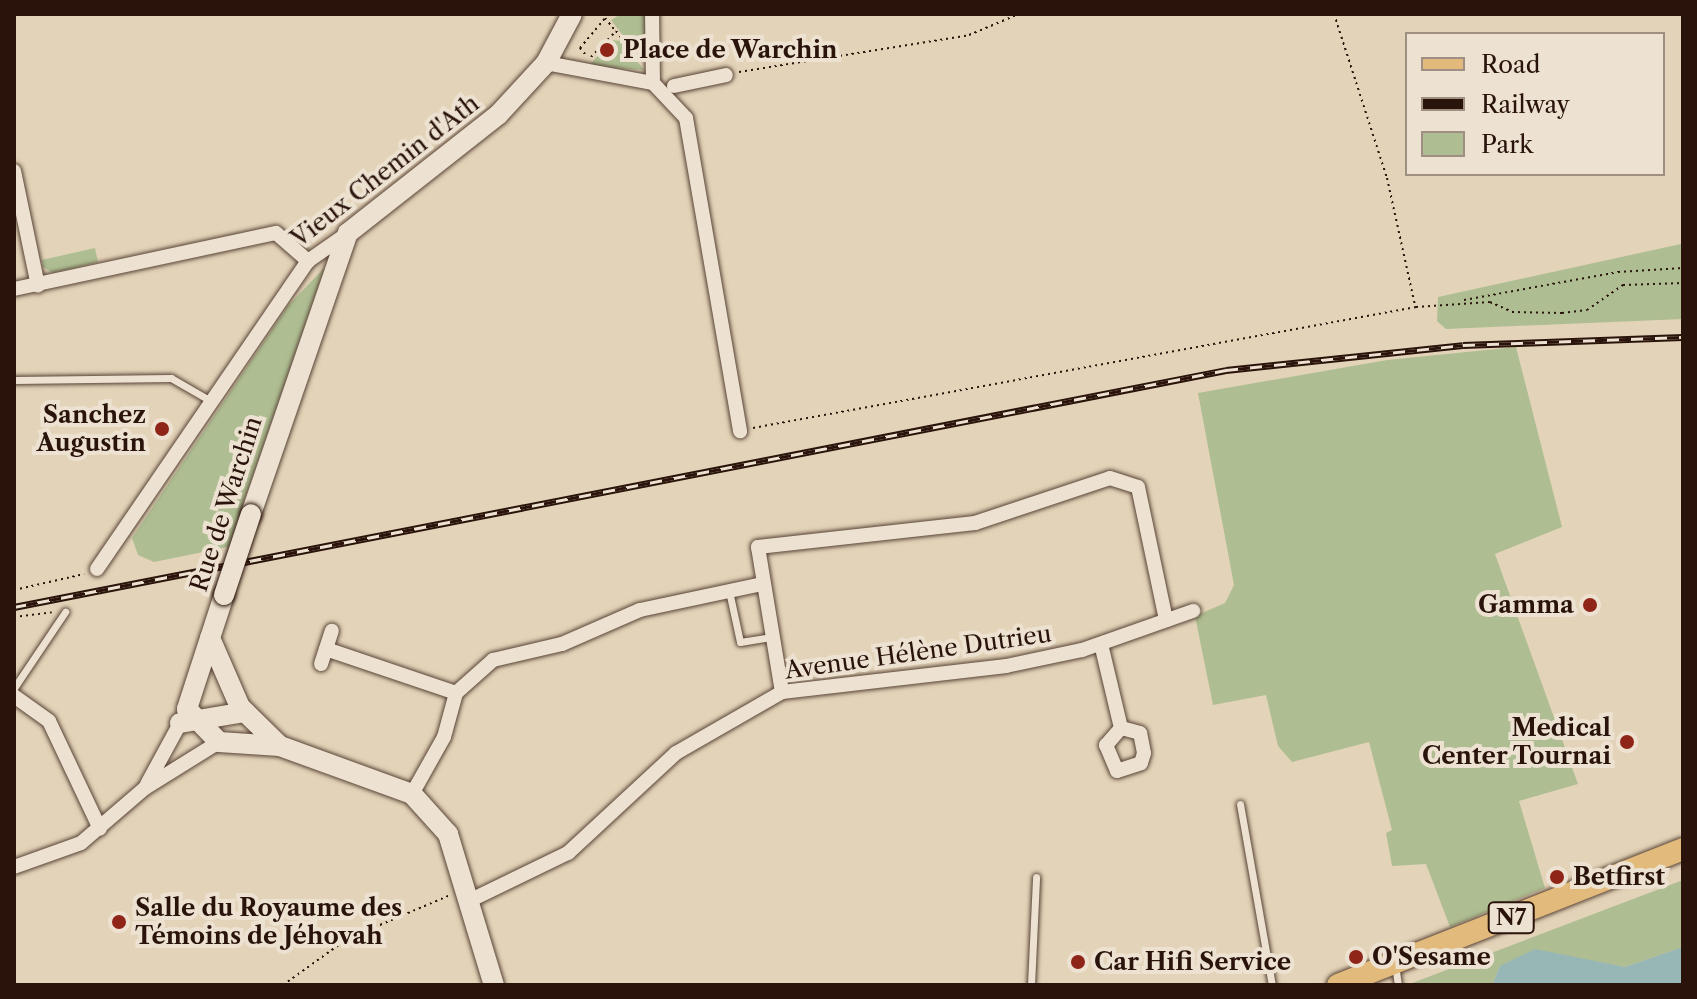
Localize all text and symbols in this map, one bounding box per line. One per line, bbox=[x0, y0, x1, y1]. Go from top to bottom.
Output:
legend bbox=[1405, 32, 1665, 176]
place label: Place de Warchin bbox=[623, 36, 838, 64]
marker: Place de Warchin bbox=[598, 41, 616, 59]
text: Road bbox=[1481, 50, 1540, 79]
street label: Vieux Chemin d'Ath bbox=[285, 89, 485, 253]
text: Railway bbox=[1481, 90, 1570, 119]
text: Park bbox=[1481, 130, 1533, 159]
place label: Sanchez Augustin bbox=[36, 401, 146, 457]
street label: Rue de Warchin bbox=[184, 412, 268, 596]
marker: Sanchez Augustin bbox=[153, 420, 171, 438]
place label: Gamma bbox=[1478, 591, 1574, 619]
marker: Gamma bbox=[1581, 596, 1599, 614]
street label: Avenue Hélène Dutrieu bbox=[783, 619, 1053, 685]
place label: Medical Center Tournai bbox=[1421, 714, 1611, 770]
marker: Medical Center Tournai bbox=[1618, 733, 1636, 751]
place label: Betfirst bbox=[1573, 863, 1665, 891]
marker: Betfirst bbox=[1548, 868, 1566, 886]
place label: Salle du Royaume des Témoins de Jéhovah bbox=[135, 894, 402, 950]
road number: N7 bbox=[1487, 900, 1535, 936]
marker: Salle du Royaume des Témoins de Jéhovah bbox=[110, 913, 128, 931]
place label: O'Sesame bbox=[1372, 943, 1491, 971]
place label: Car Hifi Service bbox=[1094, 948, 1291, 976]
marker: O'Sesame bbox=[1347, 948, 1365, 966]
marker: Car Hifi Service bbox=[1069, 953, 1087, 971]

